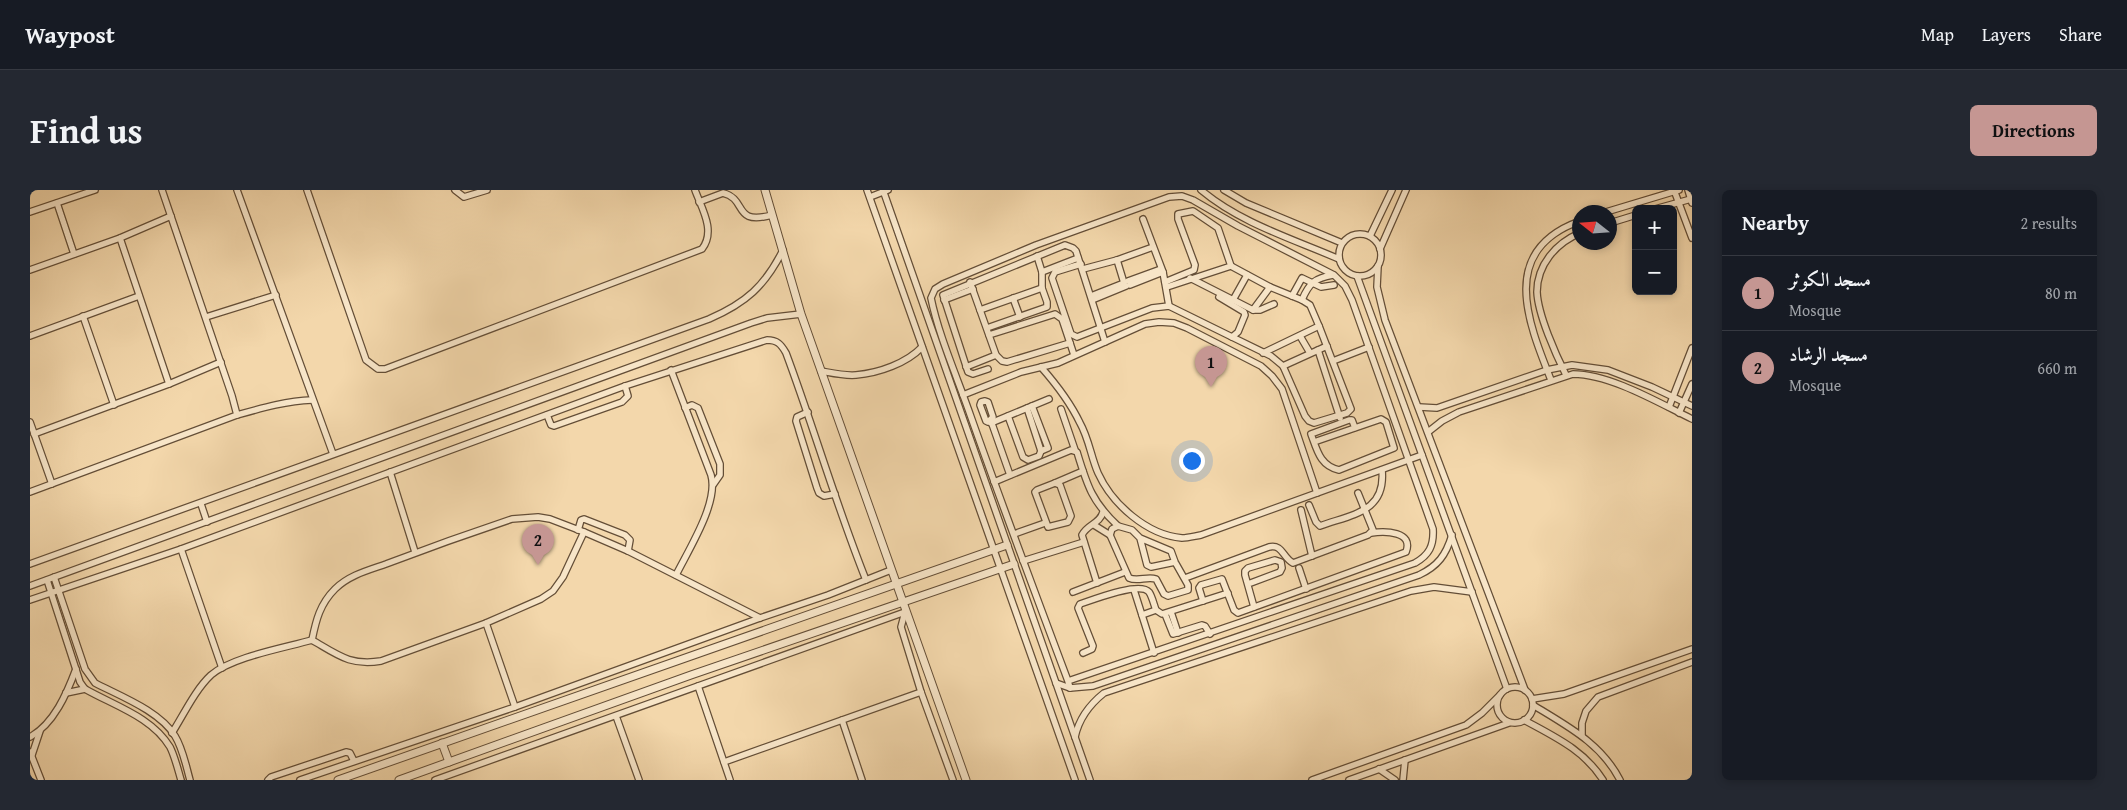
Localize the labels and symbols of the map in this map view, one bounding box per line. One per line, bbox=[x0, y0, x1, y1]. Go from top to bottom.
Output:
north arrow bbox=[1572, 205, 1617, 250]
pin: 1 bbox=[1195, 346, 1227, 387]
your location bbox=[1179, 448, 1205, 474]
pin: 2 bbox=[522, 524, 554, 565]

